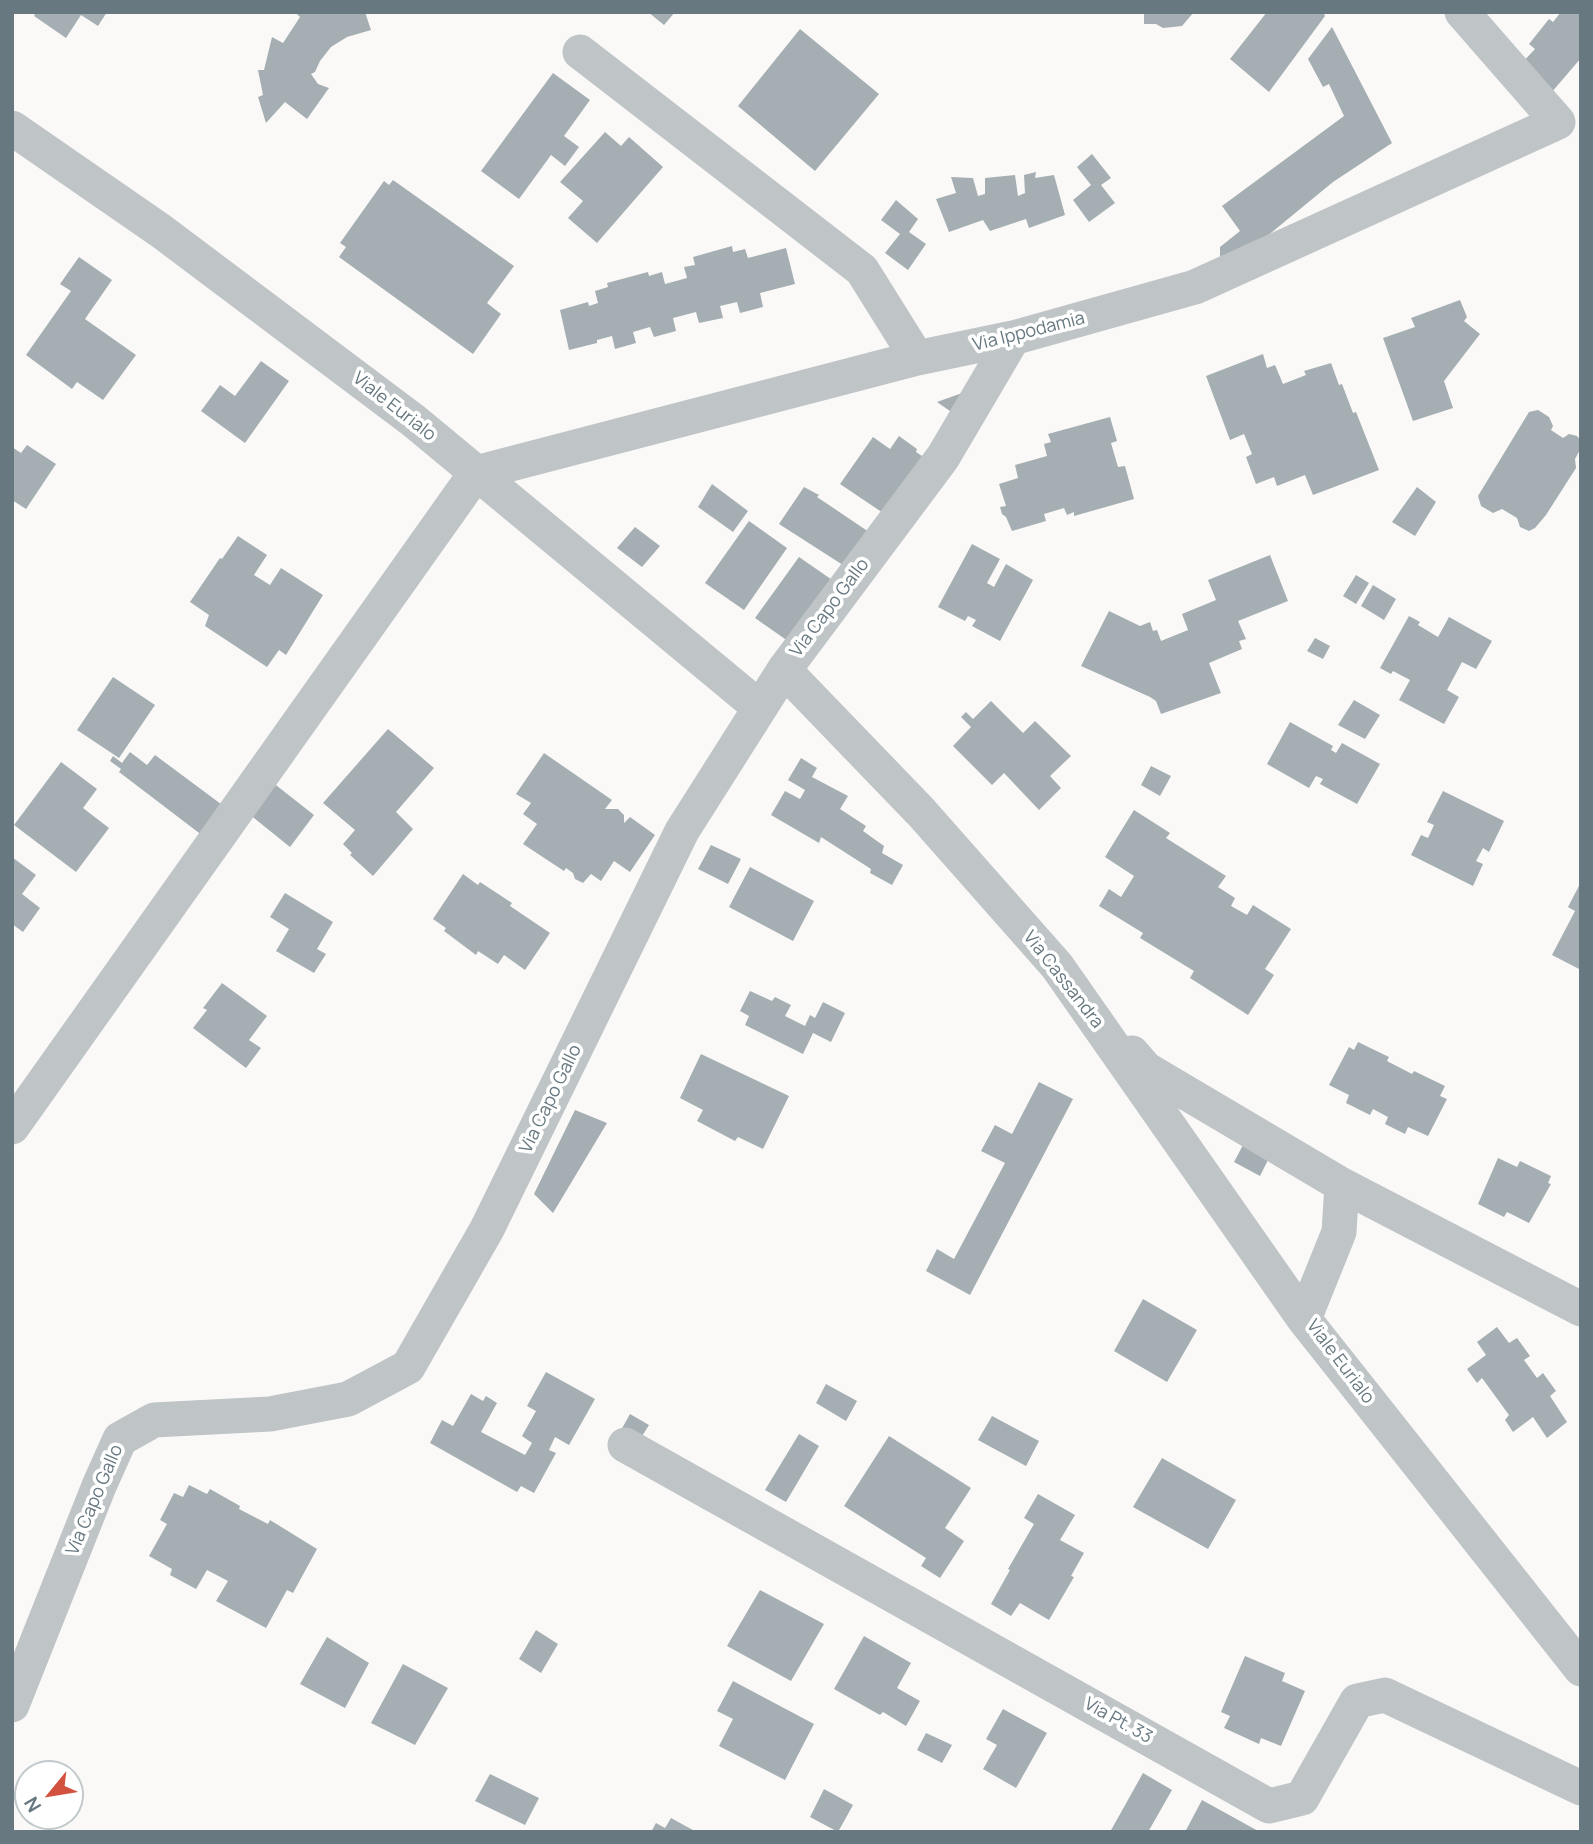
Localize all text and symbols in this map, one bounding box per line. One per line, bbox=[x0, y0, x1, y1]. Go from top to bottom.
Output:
street label: Via Ippodamia bbox=[971, 308, 1087, 356]
street label: Viale Eurialo bbox=[348, 368, 440, 446]
street label: Via Capo Gallo bbox=[786, 554, 874, 662]
street label: Via Cassandra bbox=[1018, 927, 1108, 1033]
street label: Via Capo Gallo bbox=[515, 1041, 587, 1157]
street label: Viale Eurialo bbox=[1301, 1316, 1379, 1408]
street label: Via Capo Gallo bbox=[62, 1442, 128, 1558]
street label: Via Pt. 33 bbox=[1080, 1694, 1156, 1748]
north arrow bbox=[14, 1760, 84, 1830]
text: N bbox=[18, 1792, 47, 1817]

